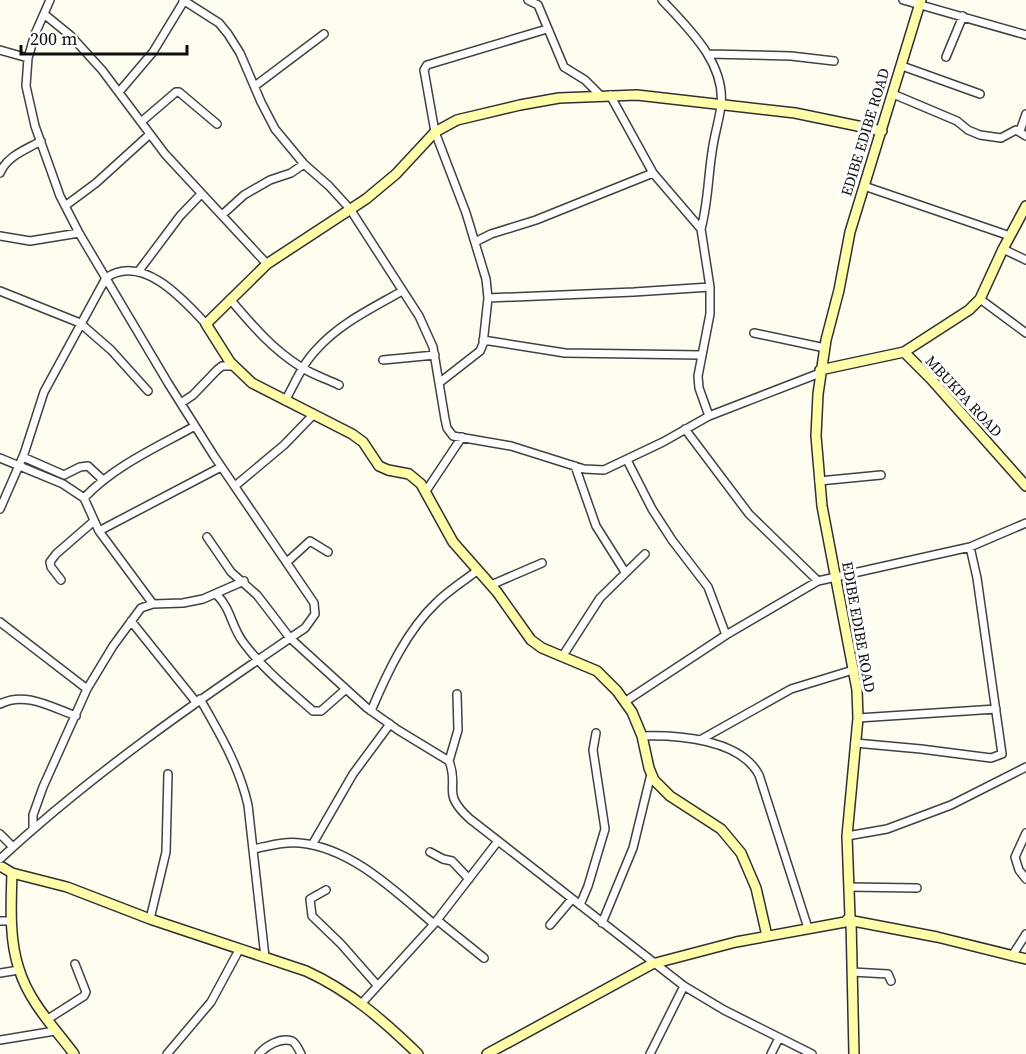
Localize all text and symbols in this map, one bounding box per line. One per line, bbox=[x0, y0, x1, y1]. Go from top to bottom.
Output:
scale bar bbox=[21, 18, 188, 56]
text: 200 m bbox=[30, 26, 77, 51]
street label: EDIBE EDIBE ROAD bbox=[836, 65, 894, 199]
street label: MBUKPA ROAD bbox=[921, 351, 1007, 441]
street label: EDIBE EDIBE ROAD bbox=[837, 560, 881, 694]

